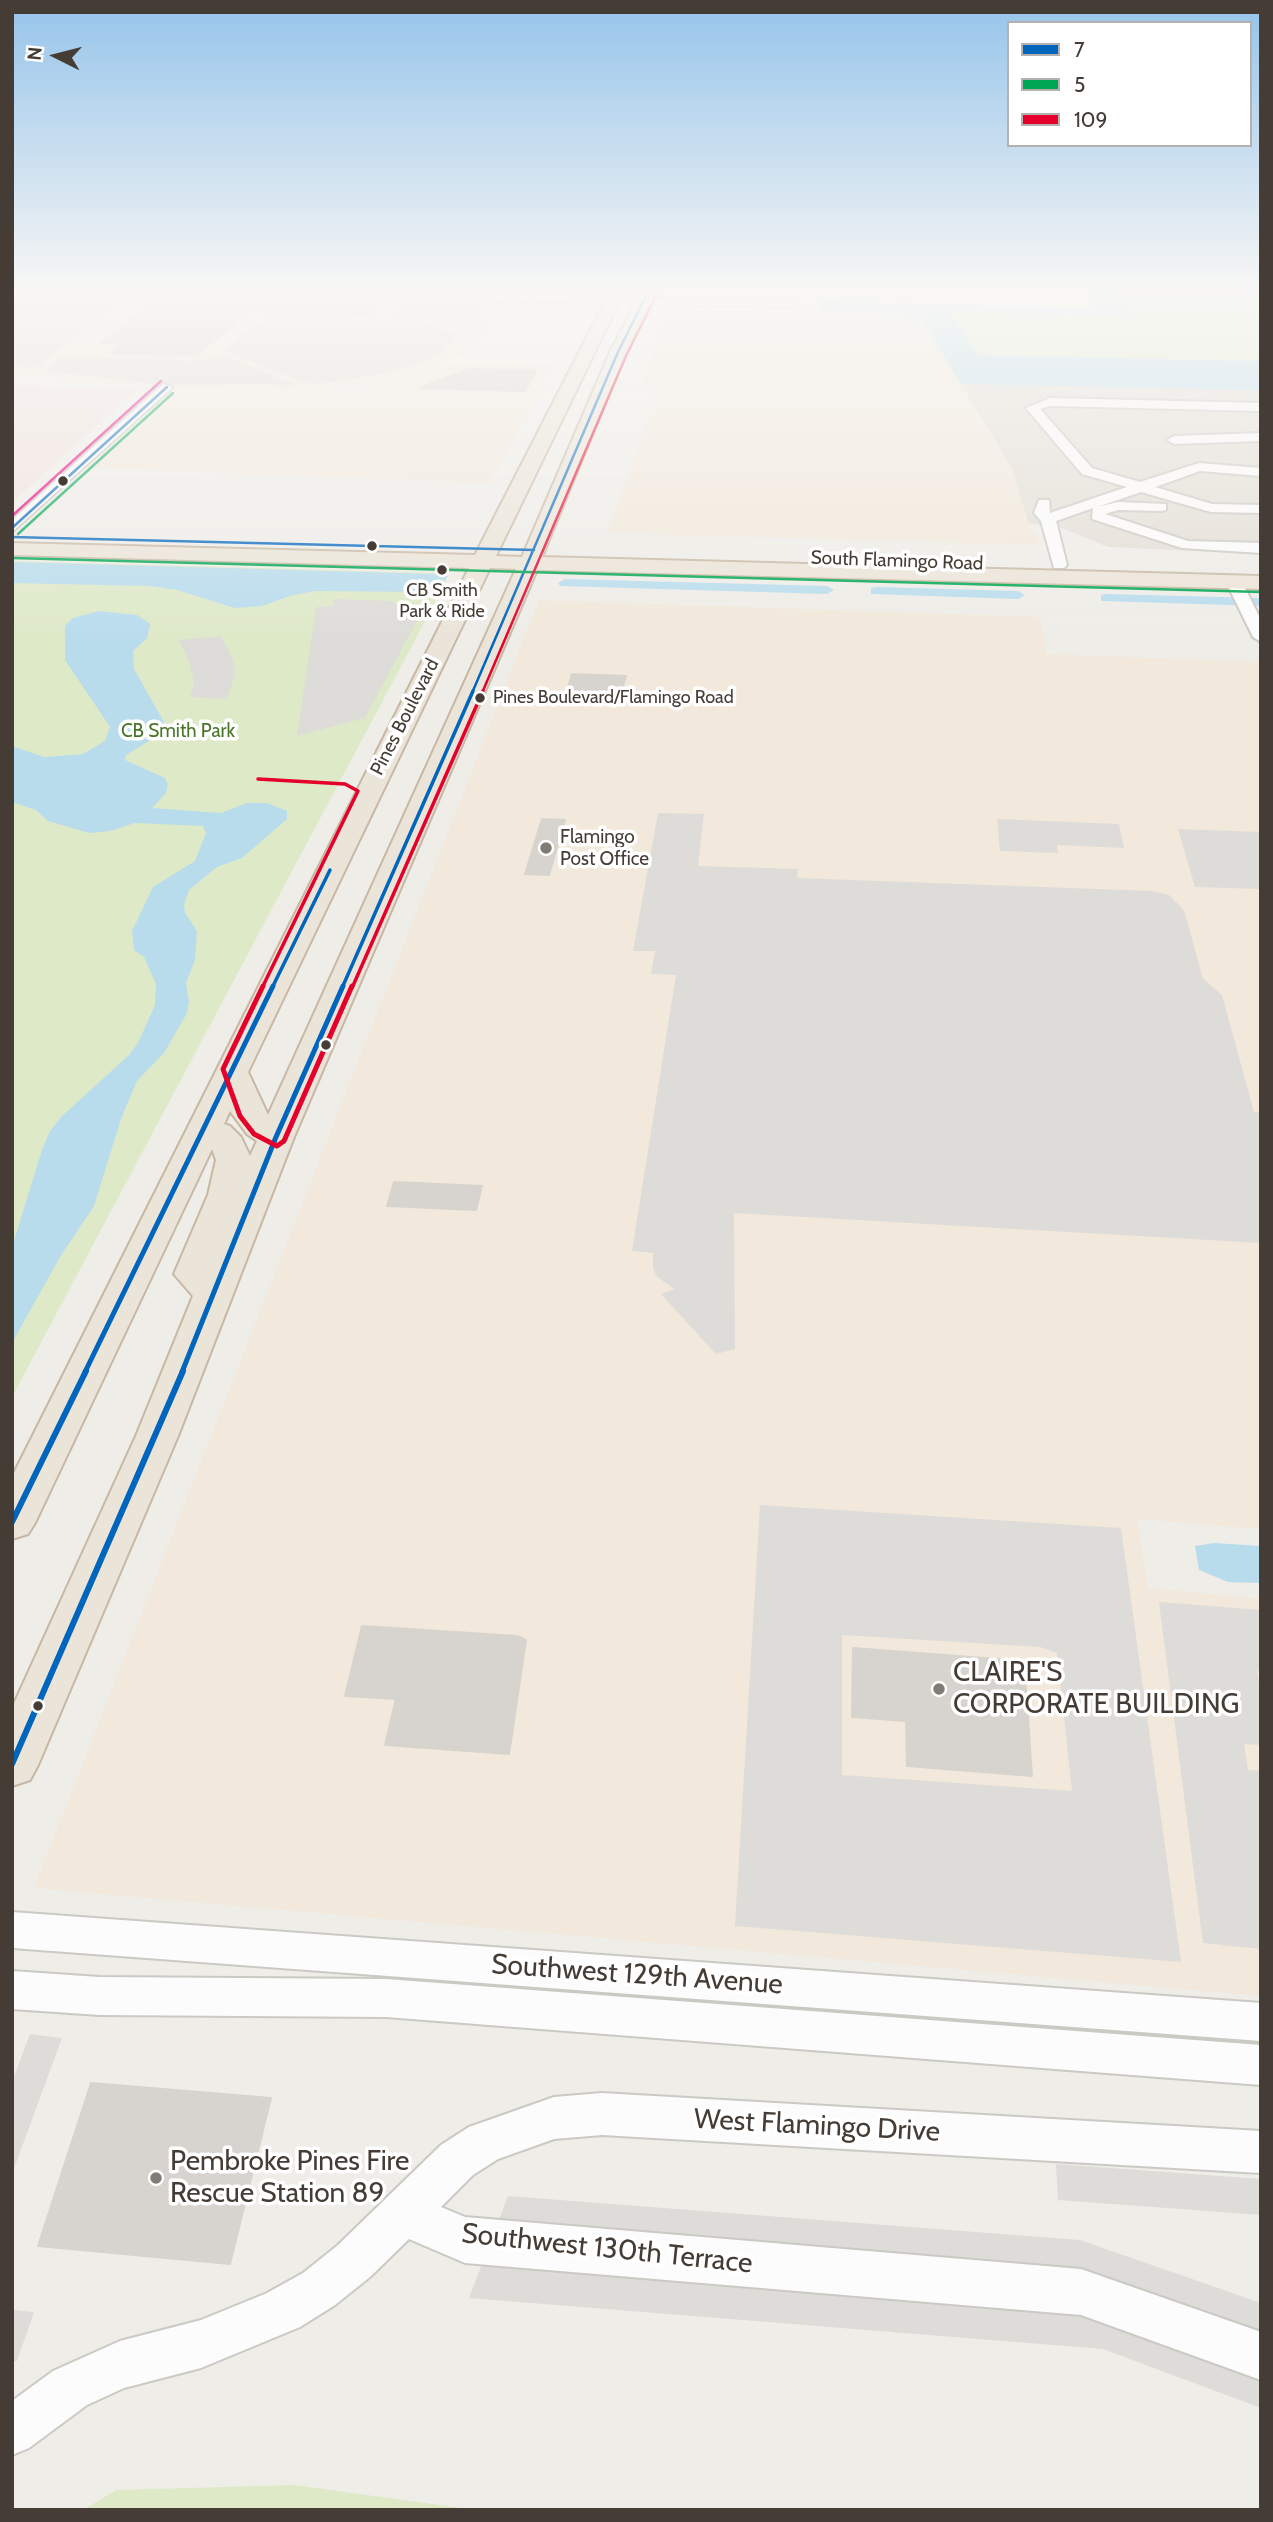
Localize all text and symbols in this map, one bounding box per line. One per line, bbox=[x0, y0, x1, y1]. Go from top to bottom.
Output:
north arrow bbox=[21, 21, 91, 91]
legend bbox=[1007, 21, 1252, 147]
text: 7 bbox=[1074, 37, 1085, 62]
text: N bbox=[22, 46, 47, 62]
text: 5 bbox=[1074, 72, 1085, 97]
text: 109 bbox=[1074, 107, 1107, 132]
unlabelled marker bbox=[56, 474, 70, 488]
unlabelled marker bbox=[365, 539, 379, 553]
street label: South Flamingo Road bbox=[810, 547, 984, 575]
marker: CB Smith Park & Ride bbox=[435, 563, 449, 577]
place label: CB Smith Park & Ride bbox=[399, 580, 485, 622]
street label: Pines Boulevard bbox=[366, 655, 444, 779]
place label: Pines Boulevard/Flamingo Road bbox=[493, 687, 734, 709]
marker: Pines Boulevard/Flamingo Road bbox=[473, 691, 487, 705]
park label: CB Smith Park bbox=[121, 720, 235, 742]
place label: Flamingo Post Office bbox=[560, 826, 649, 870]
marker: Flamingo Post Office bbox=[538, 840, 554, 856]
unlabelled marker bbox=[319, 1038, 333, 1052]
place label: CLAIRE'S CORPORATE BUILDING bbox=[953, 1656, 1239, 1722]
marker: CLAIRE'S CORPORATE BUILDING bbox=[931, 1681, 947, 1697]
unlabelled marker bbox=[31, 1699, 45, 1713]
street label: Southwest 129th Avenue bbox=[490, 1948, 784, 2002]
street label: West Flamingo Drive bbox=[693, 2103, 941, 2149]
place label: Pembroke Pines Fire Rescue Station 89 bbox=[170, 2145, 409, 2211]
marker: Pembroke Pines Fire Rescue Station 89 bbox=[148, 2170, 164, 2186]
street label: Southwest 130th Terrace bbox=[460, 2217, 754, 2281]

